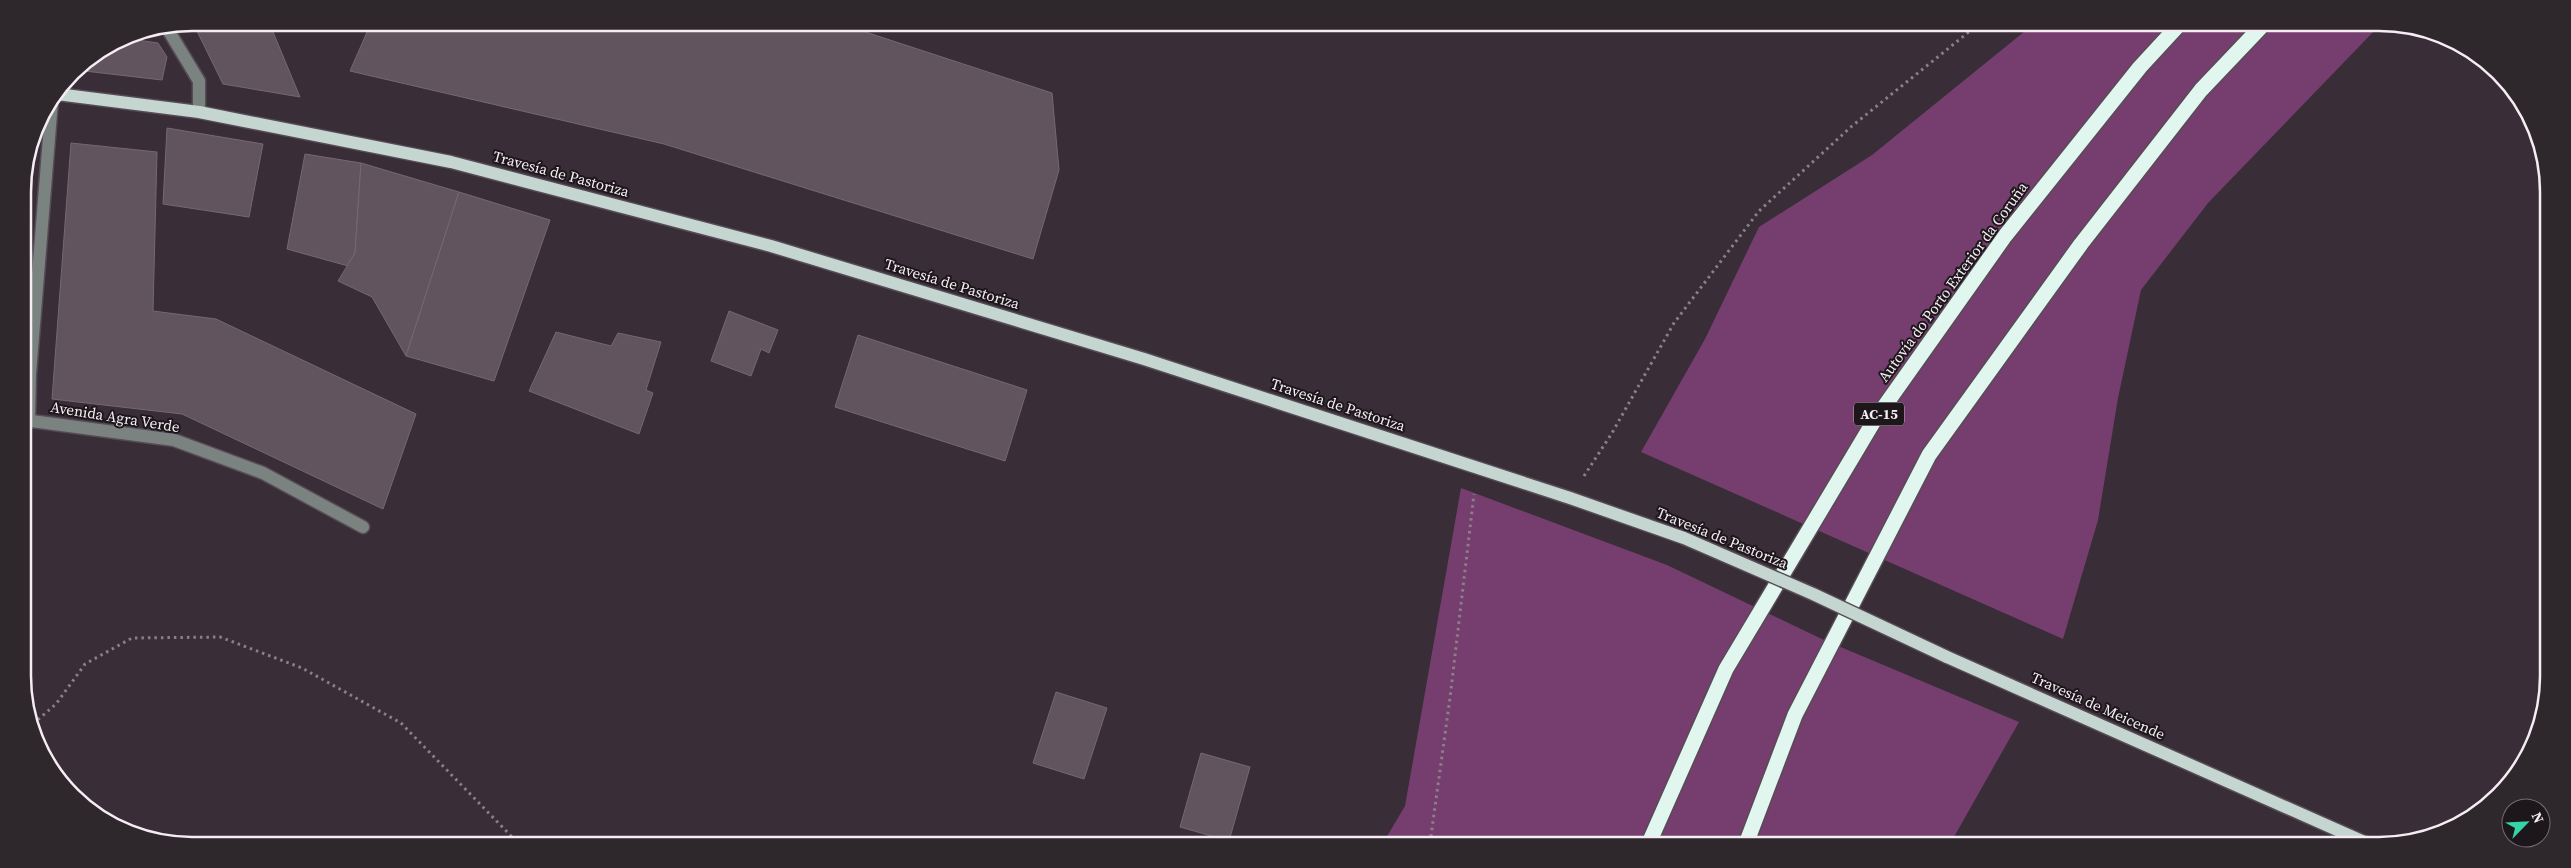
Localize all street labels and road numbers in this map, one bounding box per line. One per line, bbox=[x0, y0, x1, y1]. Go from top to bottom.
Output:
street label: Travesía de Pastoriza bbox=[491, 145, 632, 202]
street label: Autovía do Porto Exterior da Coruña bbox=[1873, 177, 2033, 386]
street label: Travesía de Pastoriza bbox=[882, 253, 1023, 314]
street label: Travesía de Pastoriza bbox=[1268, 373, 1408, 436]
street label: Avenida Agra Verde bbox=[49, 396, 182, 437]
road number: AC-15 bbox=[1854, 402, 1904, 426]
street label: Travesía de Pastoriza bbox=[1653, 502, 1791, 574]
street label: Travesía de Meicende bbox=[2028, 667, 2169, 745]

